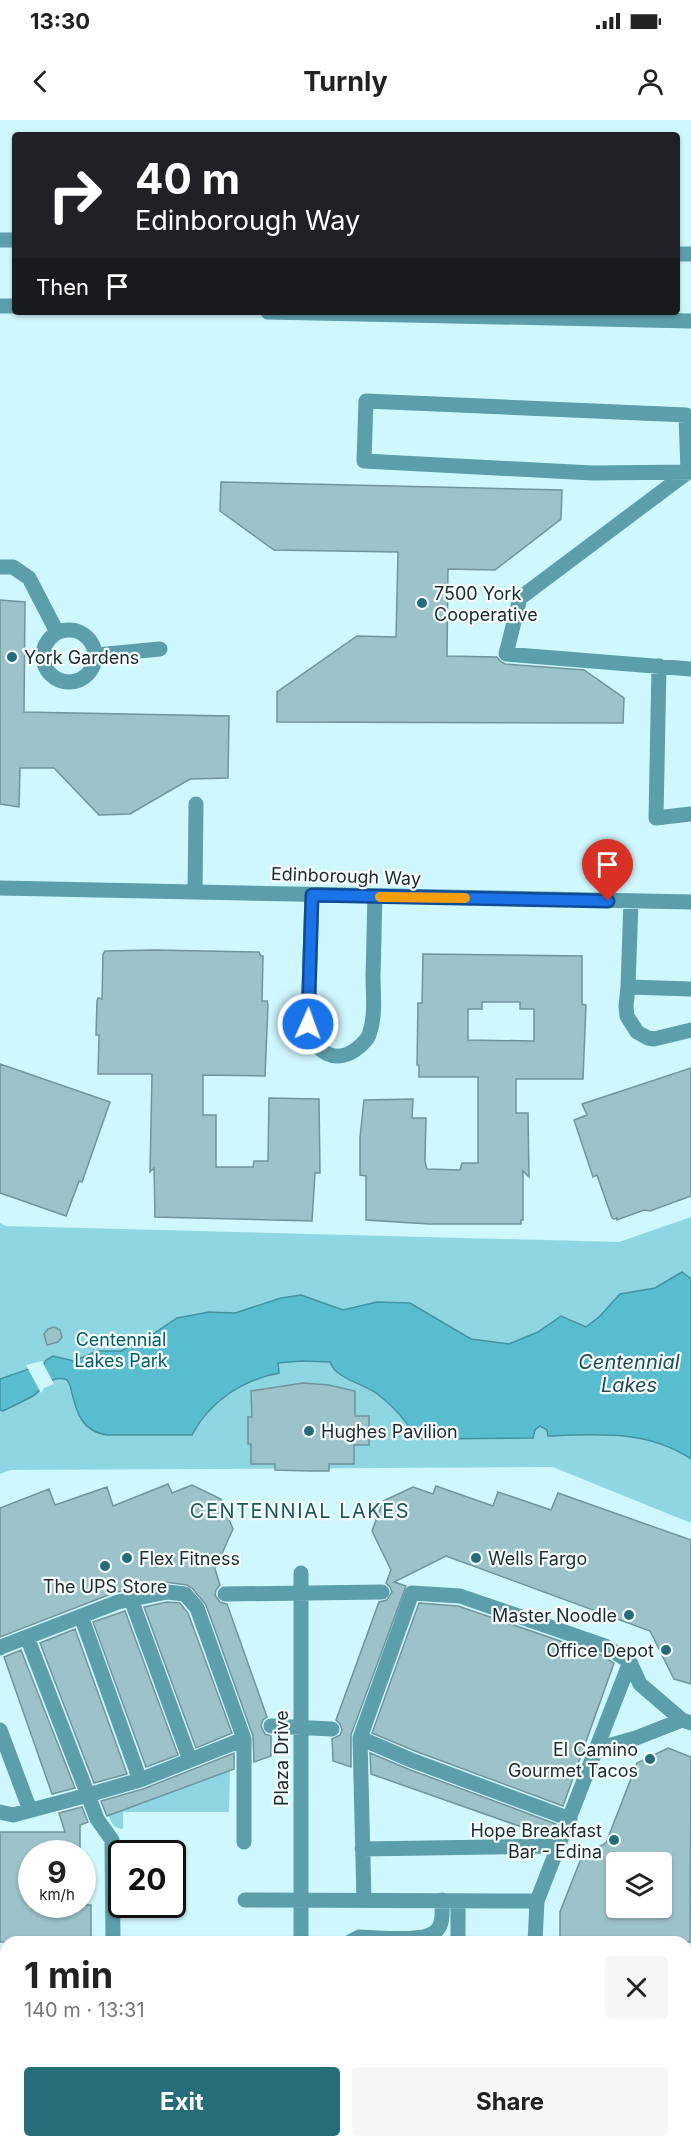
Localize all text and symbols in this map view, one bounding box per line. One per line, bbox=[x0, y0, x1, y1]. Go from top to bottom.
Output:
text: 13:30 bbox=[30, 8, 90, 34]
icon: back bbox=[24, 65, 57, 98]
text: Turnly bbox=[303, 65, 388, 98]
icon: person bbox=[634, 65, 667, 98]
text: 40 m bbox=[135, 153, 240, 204]
icon: right bbox=[36, 156, 114, 234]
text: Edinborough Way bbox=[135, 204, 360, 237]
icon: arrive bbox=[101, 270, 134, 303]
text: Then bbox=[36, 274, 89, 300]
place label: 7500 York Cooperative bbox=[434, 583, 538, 625]
marker: 7500 York Cooperative bbox=[415, 596, 429, 610]
place label: York Gardens bbox=[24, 647, 139, 668]
marker: York Gardens bbox=[5, 650, 19, 664]
pin bbox=[582, 839, 633, 901]
icon: arrive bbox=[591, 848, 624, 881]
street label: Edinborough Way bbox=[271, 863, 421, 889]
position arrow bbox=[276, 992, 340, 1056]
park label: Centennial Lakes Park bbox=[74, 1329, 168, 1371]
water label: Centennial Lakes bbox=[578, 1350, 680, 1397]
place label: Hughes Pavilion bbox=[321, 1421, 458, 1442]
marker: Hughes Pavilion bbox=[302, 1424, 316, 1438]
district label: CENTENNIAL LAKES bbox=[190, 1499, 410, 1523]
place label: Flex Fitness bbox=[139, 1548, 240, 1569]
place label: Wells Fargo bbox=[488, 1548, 587, 1569]
marker: Flex Fitness bbox=[120, 1551, 134, 1565]
marker: Wells Fargo bbox=[469, 1551, 483, 1565]
marker: The UPS Store bbox=[98, 1559, 112, 1573]
place label: The UPS Store bbox=[43, 1576, 167, 1597]
place label: Master Noodle bbox=[492, 1605, 617, 1626]
marker: Master Noodle bbox=[622, 1608, 636, 1622]
place label: Office Depot bbox=[546, 1640, 654, 1661]
marker: Office Depot bbox=[659, 1643, 673, 1657]
street label: Plaza Drive bbox=[271, 1710, 292, 1806]
place label: El Camino Gourmet Tacos bbox=[508, 1739, 638, 1781]
marker: El Camino Gourmet Tacos bbox=[643, 1752, 657, 1766]
place label: Hope Breakfast Bar - Edina bbox=[470, 1820, 602, 1862]
marker: Hope Breakfast Bar - Edina bbox=[607, 1833, 621, 1847]
speed limit sign: 20 bbox=[108, 1840, 186, 1918]
map controls bbox=[606, 1852, 672, 1918]
button: layers bbox=[606, 1852, 672, 1918]
text: 9 bbox=[47, 1854, 67, 1890]
text: km/h bbox=[39, 1885, 75, 1904]
text: 1 min bbox=[24, 1953, 113, 1997]
button: close bbox=[605, 1956, 668, 2019]
text: 140 m · 13:31 bbox=[24, 1998, 145, 2022]
button: Exit bbox=[24, 2067, 340, 2136]
button: Share bbox=[352, 2067, 668, 2136]

